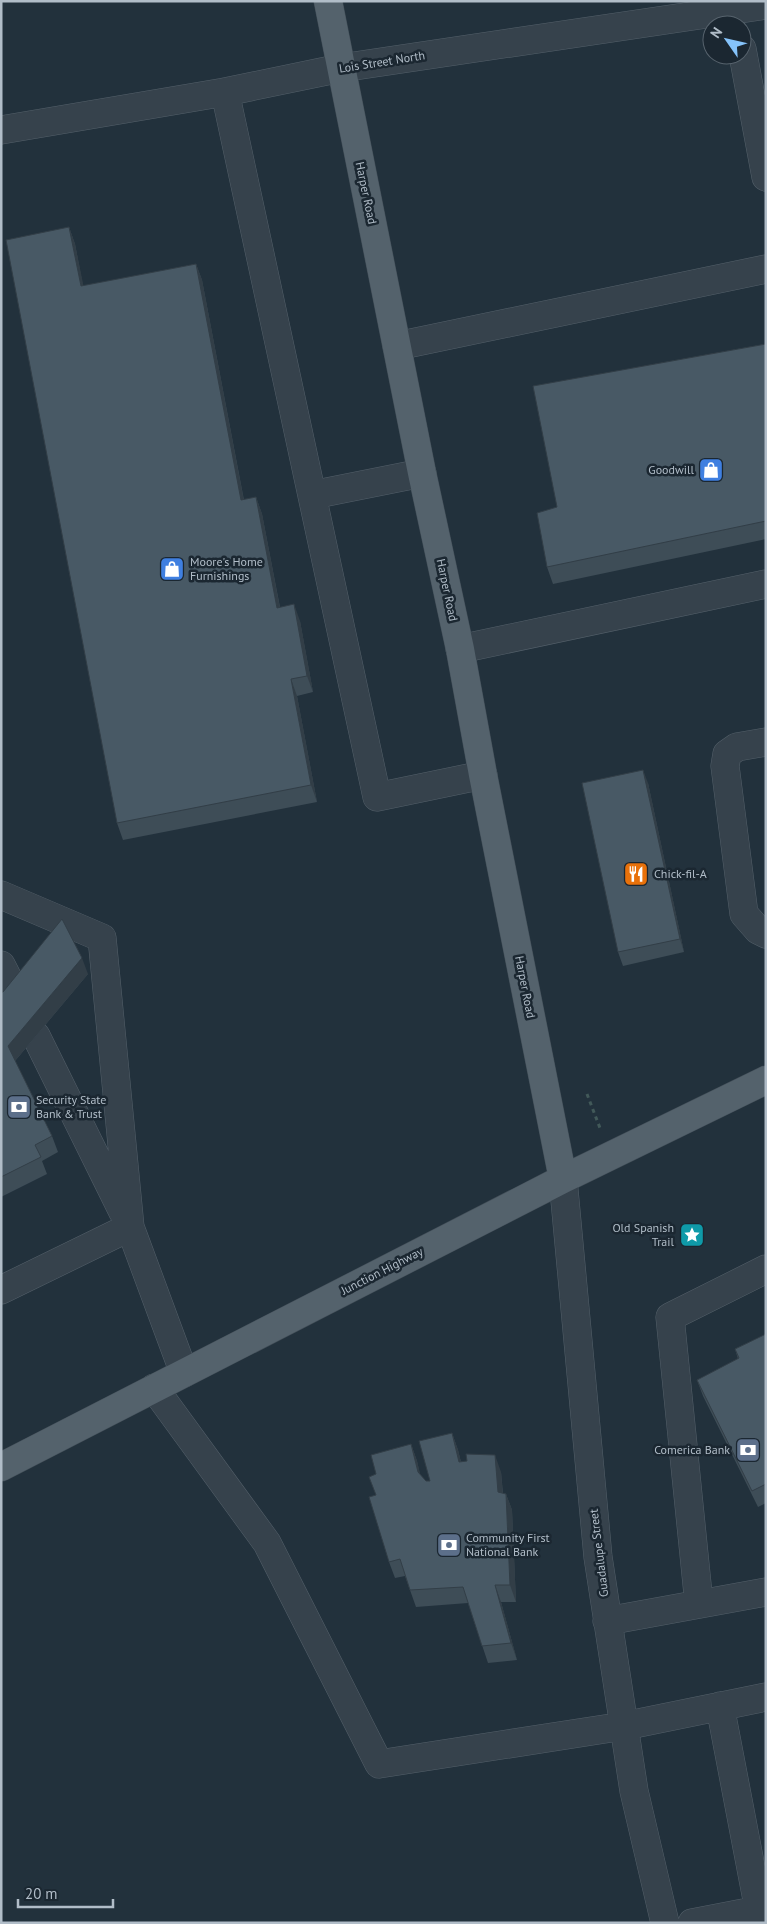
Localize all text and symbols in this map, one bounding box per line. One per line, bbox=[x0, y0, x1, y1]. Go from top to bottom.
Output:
north arrow bbox=[702, 15, 752, 65]
text: N bbox=[706, 24, 726, 42]
street label: Lois Street North bbox=[338, 47, 426, 76]
street label: Harper Road bbox=[353, 160, 380, 225]
shop icon: Goodwill bbox=[698, 457, 724, 483]
place label: Goodwill bbox=[648, 462, 694, 477]
place label: Moore's Home Furnishings bbox=[190, 554, 263, 583]
shop icon: Moore's Home Furnishings bbox=[159, 556, 185, 582]
street label: Harper Road bbox=[434, 557, 461, 622]
restaurant icon: Chick-fil-A bbox=[623, 861, 649, 887]
place label: Chick-fil-A bbox=[654, 866, 707, 881]
street label: Harper Road bbox=[512, 954, 539, 1019]
place label: Security State Bank & Trust bbox=[36, 1092, 106, 1121]
bank icon: Security State Bank & Trust bbox=[6, 1094, 32, 1120]
place label: Old Spanish Trail bbox=[612, 1220, 674, 1249]
place icon: Old Spanish Trail bbox=[679, 1222, 705, 1248]
street label: Junction Highway bbox=[337, 1243, 426, 1298]
bank icon: Comerica Bank bbox=[735, 1437, 761, 1463]
place label: Comerica Bank bbox=[654, 1442, 730, 1457]
street label: Guadalupe Street bbox=[586, 1508, 611, 1598]
place label: Community First National Bank bbox=[466, 1530, 550, 1559]
bank icon: Community First National Bank bbox=[436, 1532, 462, 1558]
scale bar bbox=[18, 1876, 112, 1908]
text: 20 m bbox=[25, 1884, 58, 1903]

